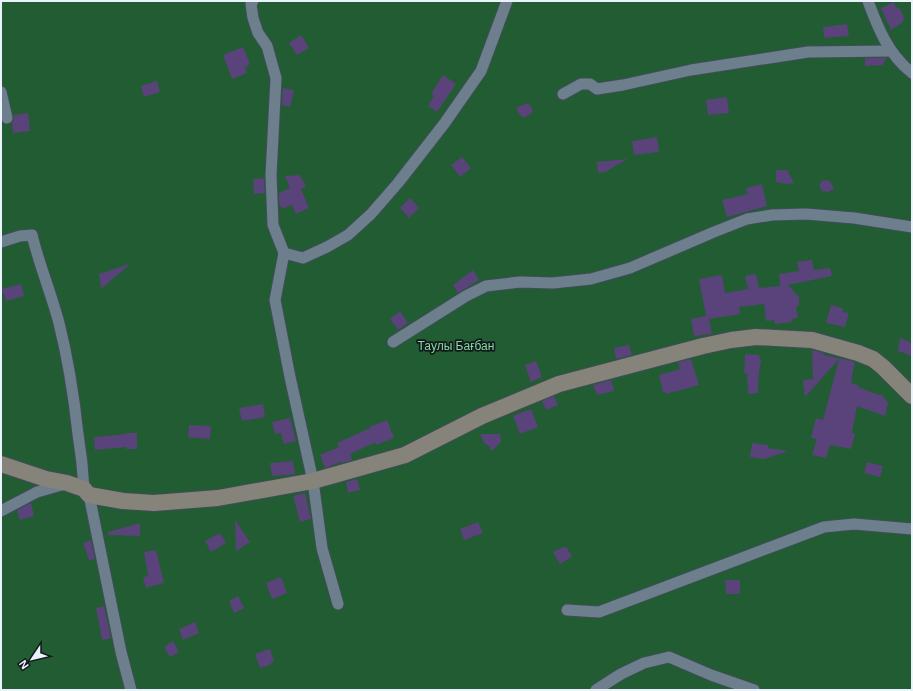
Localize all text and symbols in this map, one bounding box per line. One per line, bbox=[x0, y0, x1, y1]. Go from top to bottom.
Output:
park label: Таулы Бағбан bbox=[418, 339, 494, 353]
north arrow bbox=[12, 639, 52, 679]
text: N bbox=[17, 658, 31, 671]

